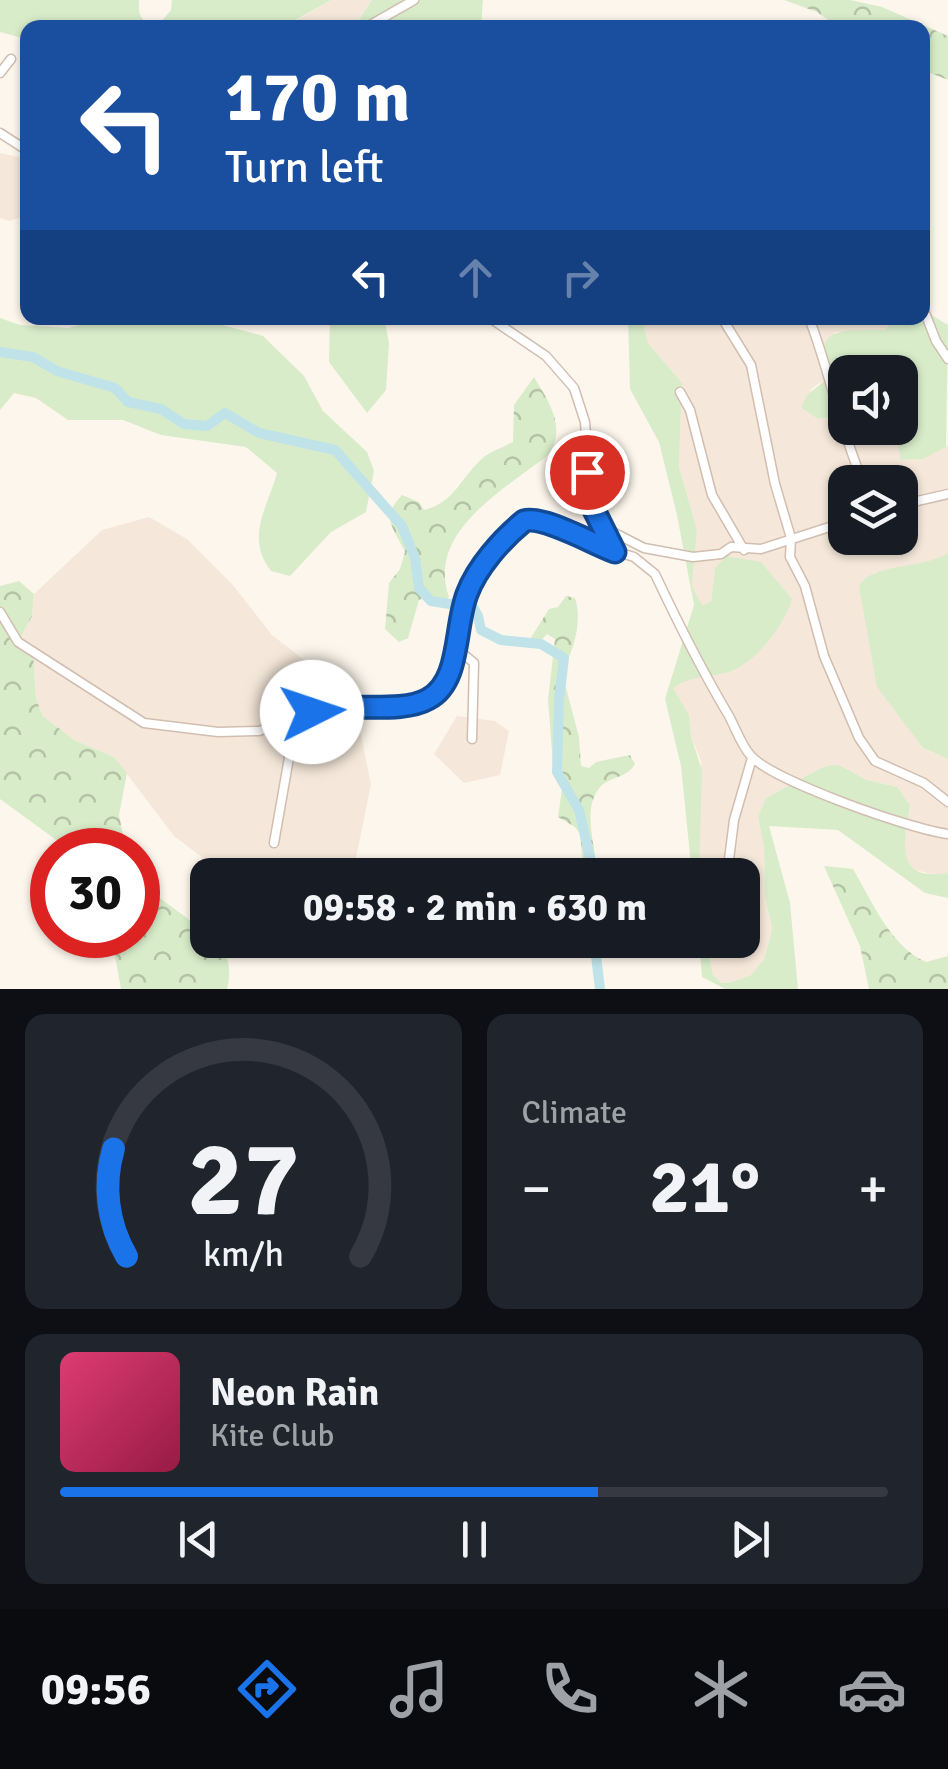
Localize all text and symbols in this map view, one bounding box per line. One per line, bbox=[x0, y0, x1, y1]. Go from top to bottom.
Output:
text: 170 m bbox=[225, 54, 410, 140]
icon: left bbox=[60, 60, 190, 190]
text: Turn left bbox=[225, 140, 384, 195]
icon: left bbox=[343, 250, 398, 305]
icon: ahead bbox=[448, 250, 503, 305]
icon: right bbox=[553, 250, 608, 305]
map controls bbox=[828, 355, 918, 555]
button: sound bbox=[828, 355, 918, 445]
pin bbox=[545, 430, 630, 515]
icon: arrive bbox=[560, 445, 615, 500]
button: layers bbox=[828, 465, 918, 555]
position arrow bbox=[260, 660, 364, 764]
speed limit sign: 30 bbox=[30, 828, 160, 958]
text: 09:58 · 2 min · 630 m bbox=[303, 884, 647, 931]
text: Climate bbox=[522, 1093, 627, 1132]
text: 27 bbox=[187, 1116, 299, 1244]
text: 21° bbox=[649, 1141, 760, 1234]
text: − bbox=[522, 1155, 551, 1223]
text: + bbox=[858, 1155, 888, 1223]
text: km/h bbox=[203, 1232, 284, 1276]
text: Neon Rain bbox=[210, 1369, 379, 1416]
text: Kite Club bbox=[210, 1416, 334, 1455]
icon: previous bbox=[171, 1512, 226, 1567]
icon: pause bbox=[447, 1512, 502, 1567]
icon: next bbox=[723, 1512, 778, 1567]
icon: directions bbox=[232, 1654, 302, 1724]
icon: music bbox=[384, 1654, 454, 1724]
icon: phone bbox=[535, 1654, 605, 1724]
icon: climate bbox=[686, 1654, 756, 1724]
icon: car bbox=[837, 1654, 907, 1724]
text: 09:56 bbox=[41, 1662, 151, 1717]

